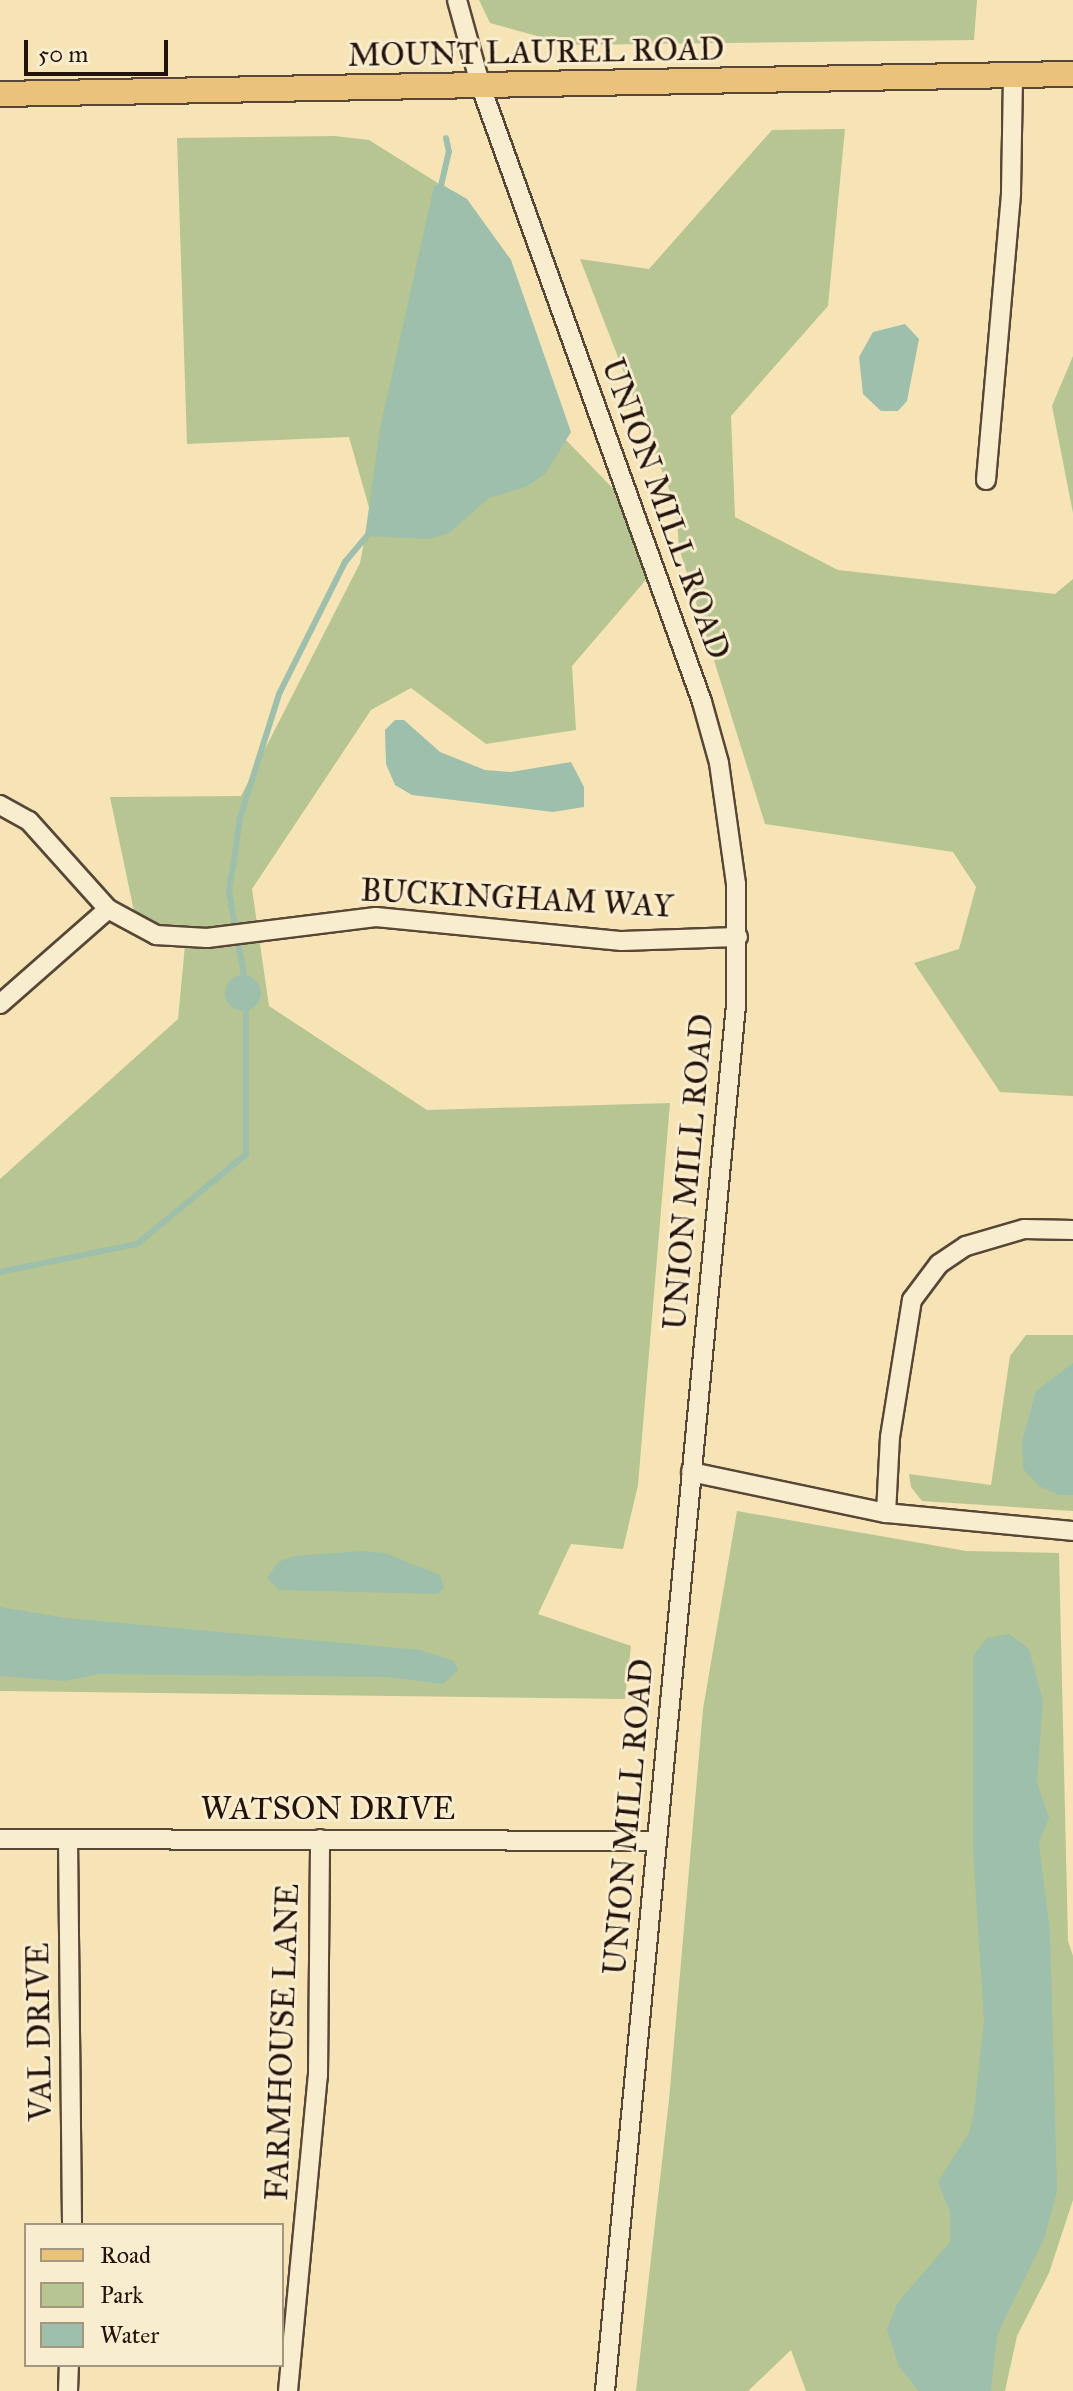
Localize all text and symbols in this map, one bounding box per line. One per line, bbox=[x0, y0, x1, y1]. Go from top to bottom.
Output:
scale bar bbox=[28, 24, 172, 74]
street label: MOUNT LAUREL ROAD bbox=[347, 31, 725, 75]
text: 50 m bbox=[38, 39, 88, 69]
street label: UNION MILL ROAD bbox=[593, 353, 737, 665]
street label: BUCKINGHAM WAY bbox=[359, 872, 675, 926]
street label: UNION MILL ROAD bbox=[656, 1012, 722, 1332]
street label: UNION MILL ROAD bbox=[596, 1657, 662, 1977]
street label: WATSON DRIVE bbox=[201, 1790, 455, 1828]
street label: FARMHOUSE LANE bbox=[258, 1883, 308, 2201]
street label: VAL DRIVE bbox=[19, 1942, 61, 2122]
legend bbox=[24, 2223, 284, 2367]
text: Road bbox=[100, 2240, 151, 2270]
text: Park bbox=[100, 2280, 143, 2310]
text: Water bbox=[100, 2320, 159, 2350]

